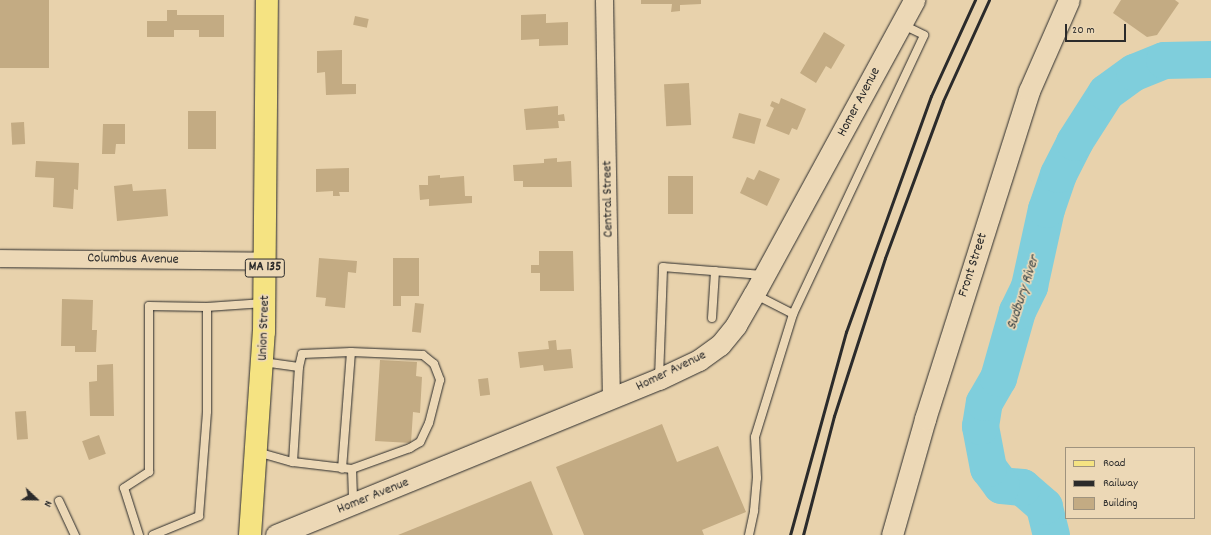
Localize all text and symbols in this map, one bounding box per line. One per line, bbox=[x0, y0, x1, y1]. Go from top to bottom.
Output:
scale bar bbox=[1067, 16, 1128, 42]
text: 20 m bbox=[1072, 22, 1095, 39]
street label: Homer Avenue bbox=[834, 65, 884, 139]
street label: Central Street bbox=[599, 160, 617, 238]
street label: Front Street bbox=[955, 231, 991, 299]
street label: Columbus Avenue bbox=[87, 250, 179, 268]
water label: Sudbury River bbox=[1004, 254, 1044, 332]
road number: MA 135 bbox=[244, 257, 286, 279]
street label: Union Street bbox=[254, 295, 274, 361]
street label: Homer Avenue bbox=[633, 347, 709, 395]
legend bbox=[1065, 447, 1195, 519]
text: Road bbox=[1103, 455, 1125, 472]
street label: Homer Avenue bbox=[335, 474, 411, 518]
text: Railway bbox=[1103, 475, 1138, 492]
north arrow bbox=[16, 479, 56, 519]
text: Building bbox=[1103, 495, 1138, 512]
text: N bbox=[39, 498, 56, 509]

